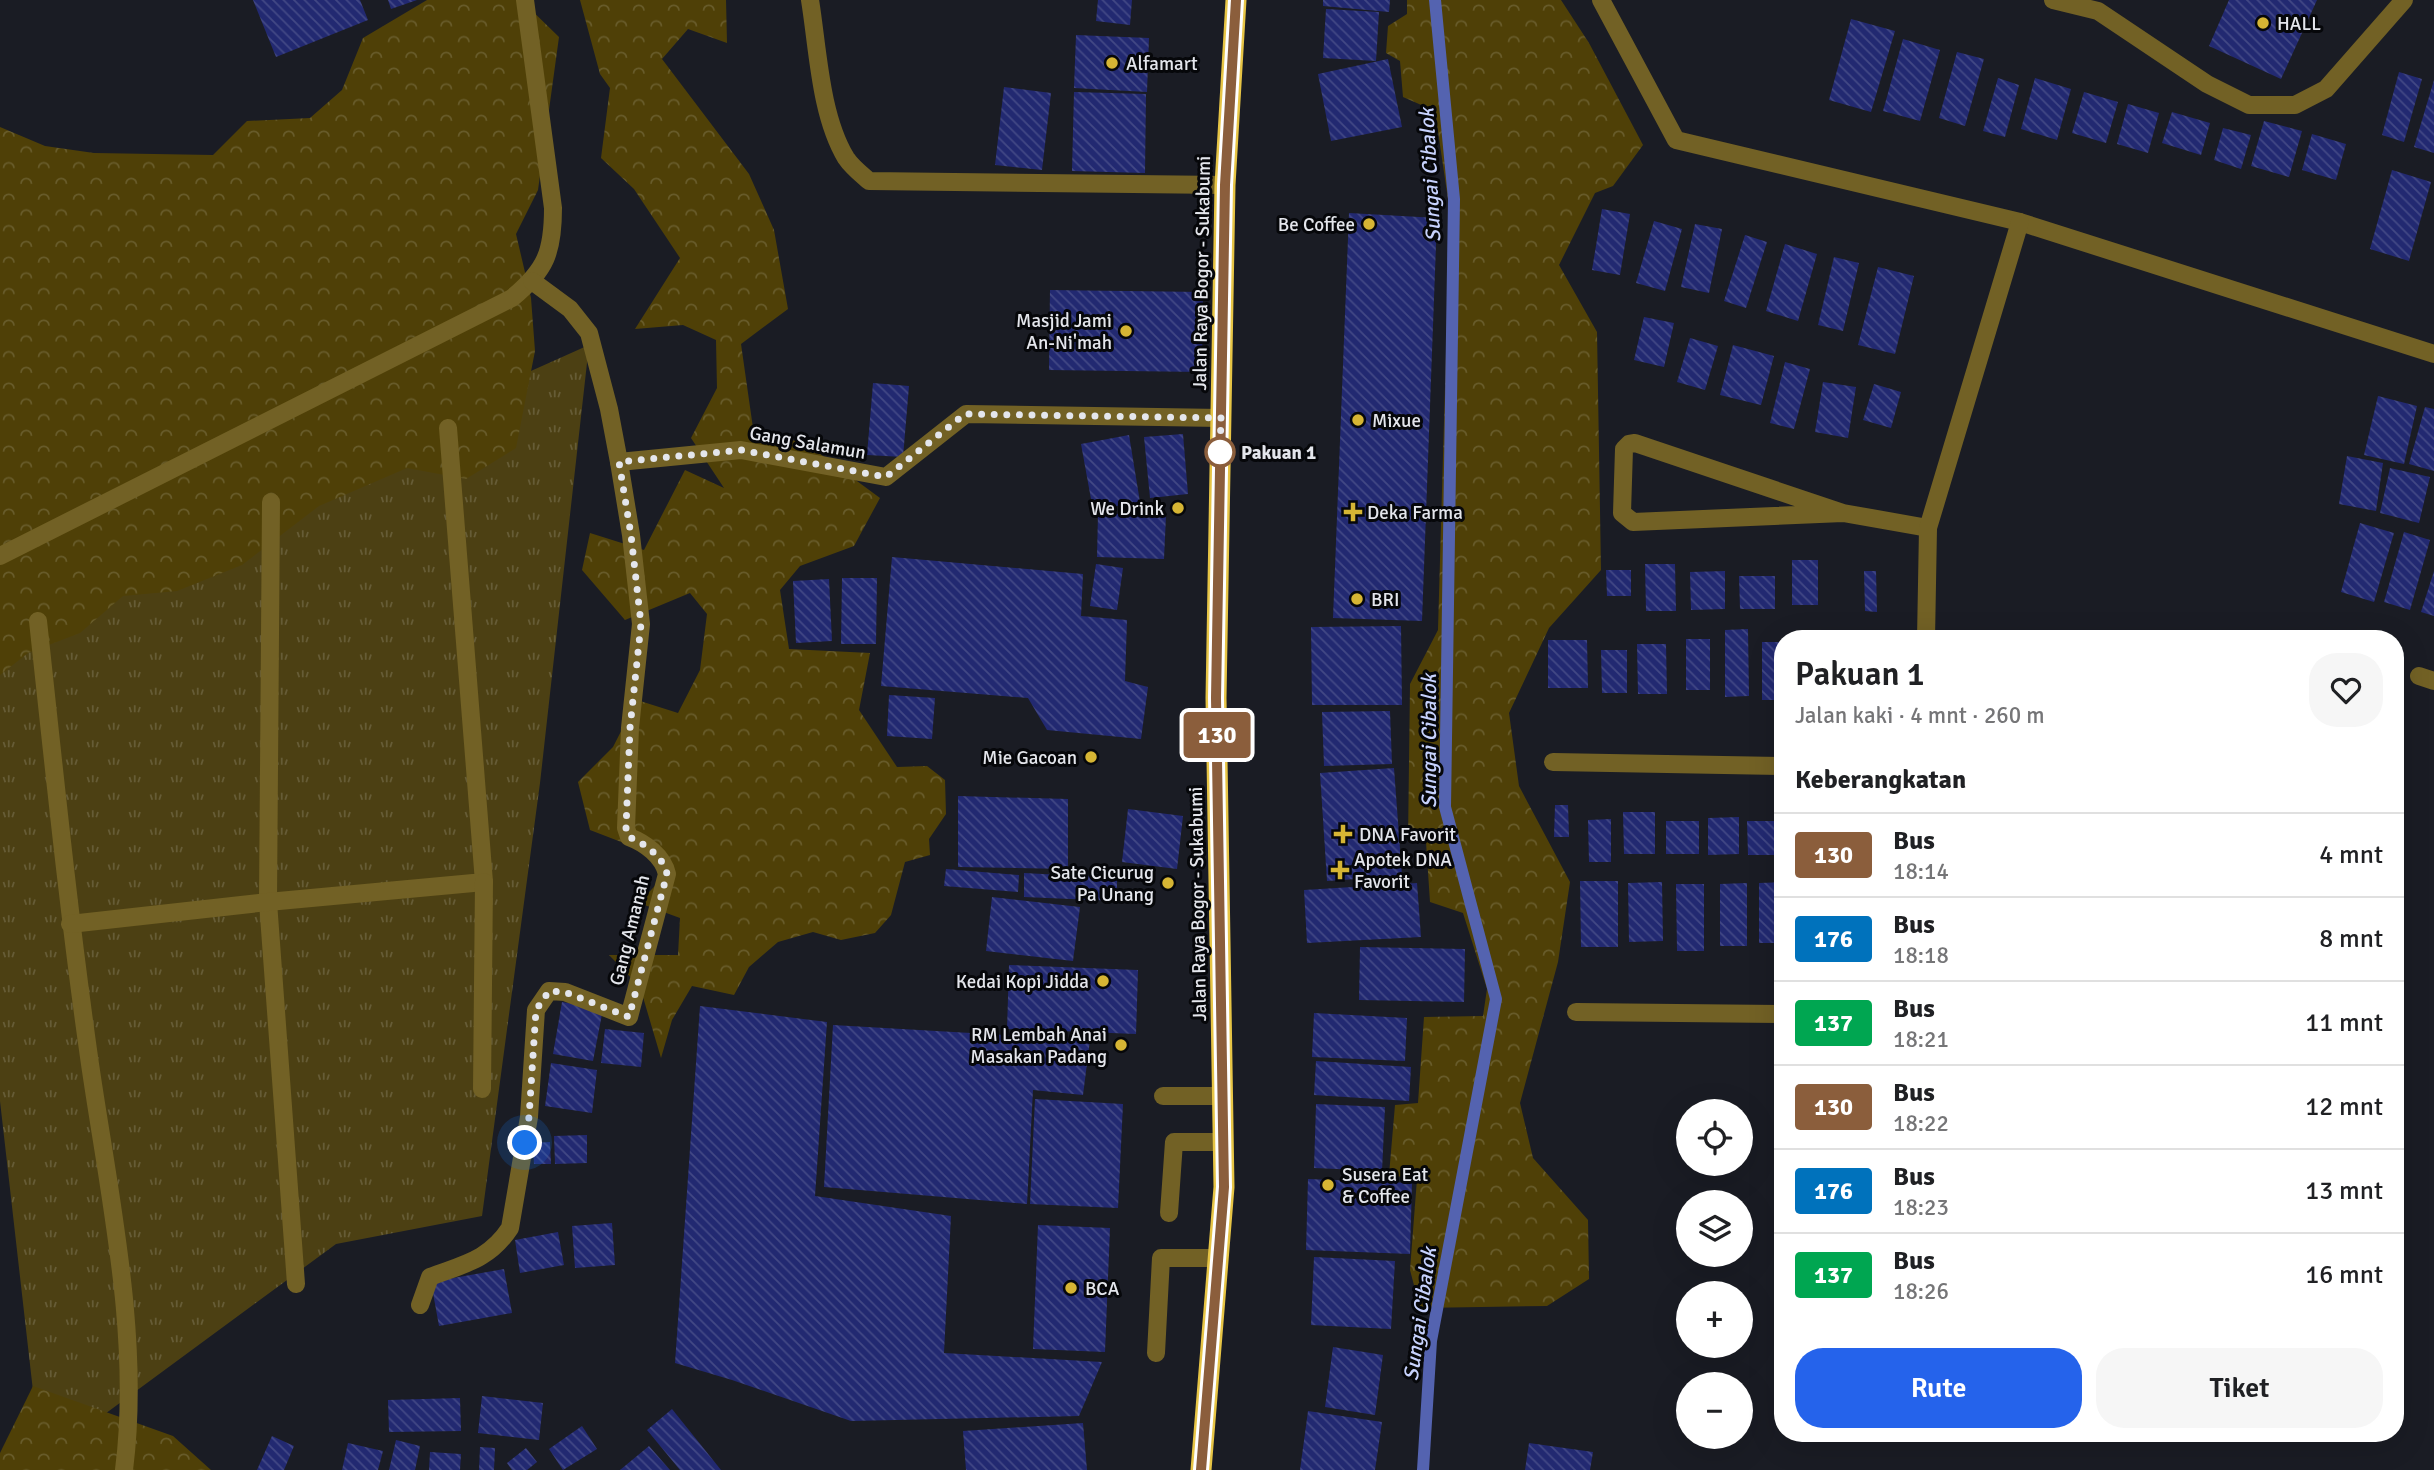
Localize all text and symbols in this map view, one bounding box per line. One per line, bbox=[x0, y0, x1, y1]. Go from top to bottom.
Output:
place label: HALL bbox=[2277, 12, 2321, 36]
marker: HALL bbox=[2255, 15, 2271, 31]
place label: Alfamart bbox=[1126, 52, 1198, 76]
marker: Alfamart bbox=[1104, 55, 1120, 71]
water label: Sungai Cibalok bbox=[1413, 105, 1446, 243]
street label: Jalan Raya Bogor - Sukabumi bbox=[1188, 155, 1216, 391]
place label: Be Coffee bbox=[1278, 213, 1355, 237]
marker: Be Coffee bbox=[1361, 216, 1377, 232]
place label: Masjid Jami An-Ni'mah bbox=[1016, 309, 1112, 355]
marker: Masjid Jami An-Ni'mah bbox=[1118, 323, 1134, 339]
place label: Mixue bbox=[1372, 409, 1421, 433]
marker: Mixue bbox=[1350, 412, 1366, 428]
street label: Gang Salamun bbox=[748, 421, 868, 465]
marker: Pakuan 1 bbox=[1205, 437, 1235, 467]
place label: Pakuan 1 bbox=[1241, 441, 1316, 465]
place label: We Drink bbox=[1090, 497, 1164, 521]
marker: We Drink bbox=[1170, 500, 1186, 516]
place label: Deka Farma bbox=[1367, 501, 1463, 525]
marker: Deka Farma bbox=[1345, 504, 1361, 520]
place label: BRI bbox=[1371, 588, 1399, 612]
marker: BRI bbox=[1349, 591, 1365, 607]
button: heart bbox=[2309, 653, 2383, 727]
text: Pakuan 1 bbox=[1795, 654, 1925, 695]
water label: Sungai Cibalok bbox=[1416, 671, 1442, 808]
text: Jalan kaki · 4 mnt · 260 m bbox=[1795, 701, 2045, 730]
line badge: 130 bbox=[1177, 712, 1257, 758]
text: 130 bbox=[1198, 720, 1236, 750]
place label: Mie Gacoan bbox=[982, 746, 1077, 770]
marker: Mie Gacoan bbox=[1083, 749, 1099, 765]
text: Keberangkatan bbox=[1795, 764, 1966, 796]
street label: Jalan Raya Bogor - Sukabumi bbox=[1184, 786, 1212, 1022]
place label: DNA Favorit bbox=[1359, 823, 1456, 847]
marker: DNA Favorit bbox=[1333, 824, 1353, 844]
text: Bus bbox=[1893, 825, 1935, 857]
text: 4 mnt bbox=[2319, 839, 2383, 871]
text: 130 bbox=[1814, 840, 1853, 870]
place label: Apotek DNA Favorit bbox=[1354, 848, 1452, 894]
text: 18:14 bbox=[1893, 857, 1949, 886]
place label: Sate Cicurug Pa Unang bbox=[1050, 861, 1154, 907]
marker: Apotek DNA Favorit bbox=[1332, 862, 1348, 878]
street label: Gang Amanah bbox=[605, 872, 655, 988]
marker: Sate Cicurug Pa Unang bbox=[1160, 875, 1176, 891]
text: Bus bbox=[1893, 909, 1935, 941]
text: 8 mnt bbox=[2319, 923, 2383, 955]
text: 176 bbox=[1814, 924, 1853, 954]
text: 18:18 bbox=[1893, 941, 1949, 970]
place label: Kedai Kopi Jidda bbox=[956, 970, 1089, 994]
marker: Kedai Kopi Jidda bbox=[1095, 973, 1111, 989]
text: Bus bbox=[1893, 993, 1935, 1025]
text: 11 mnt bbox=[2305, 1007, 2383, 1039]
text: 137 bbox=[1814, 1008, 1853, 1038]
place label: RM Lembah Anai Masakan Padang bbox=[970, 1023, 1107, 1069]
text: 18:21 bbox=[1893, 1025, 1949, 1054]
marker: RM Lembah Anai Masakan Padang bbox=[1113, 1037, 1129, 1053]
text: Bus bbox=[1893, 1077, 1935, 1109]
text: 12 mnt bbox=[2305, 1091, 2383, 1123]
text: 130 bbox=[1814, 1092, 1853, 1122]
map controls bbox=[1676, 1099, 1753, 1449]
button: locate bbox=[1676, 1099, 1753, 1176]
text: 18:22 bbox=[1893, 1109, 1949, 1138]
your location bbox=[507, 1125, 542, 1160]
text: Bus bbox=[1893, 1161, 1935, 1193]
place label: Susera Eat & Coffee bbox=[1342, 1163, 1428, 1209]
text: 13 mnt bbox=[2305, 1175, 2383, 1207]
text: 176 bbox=[1814, 1176, 1853, 1206]
marker: Susera Eat & Coffee bbox=[1320, 1177, 1336, 1193]
button: layers bbox=[1676, 1190, 1753, 1267]
text: 18:23 bbox=[1893, 1193, 1949, 1222]
water label: Sungai Cibalok bbox=[1398, 1243, 1443, 1382]
text: Bus bbox=[1893, 1245, 1935, 1277]
text: 16 mnt bbox=[2305, 1259, 2383, 1291]
text: 137 bbox=[1814, 1260, 1853, 1290]
place label: BCA bbox=[1085, 1277, 1120, 1301]
text: 18:26 bbox=[1893, 1277, 1949, 1306]
marker: BCA bbox=[1063, 1280, 1079, 1296]
button: + bbox=[1676, 1281, 1753, 1358]
button: Rute bbox=[1795, 1348, 2082, 1428]
button: Tiket bbox=[2096, 1348, 2383, 1428]
button: − bbox=[1676, 1372, 1753, 1449]

